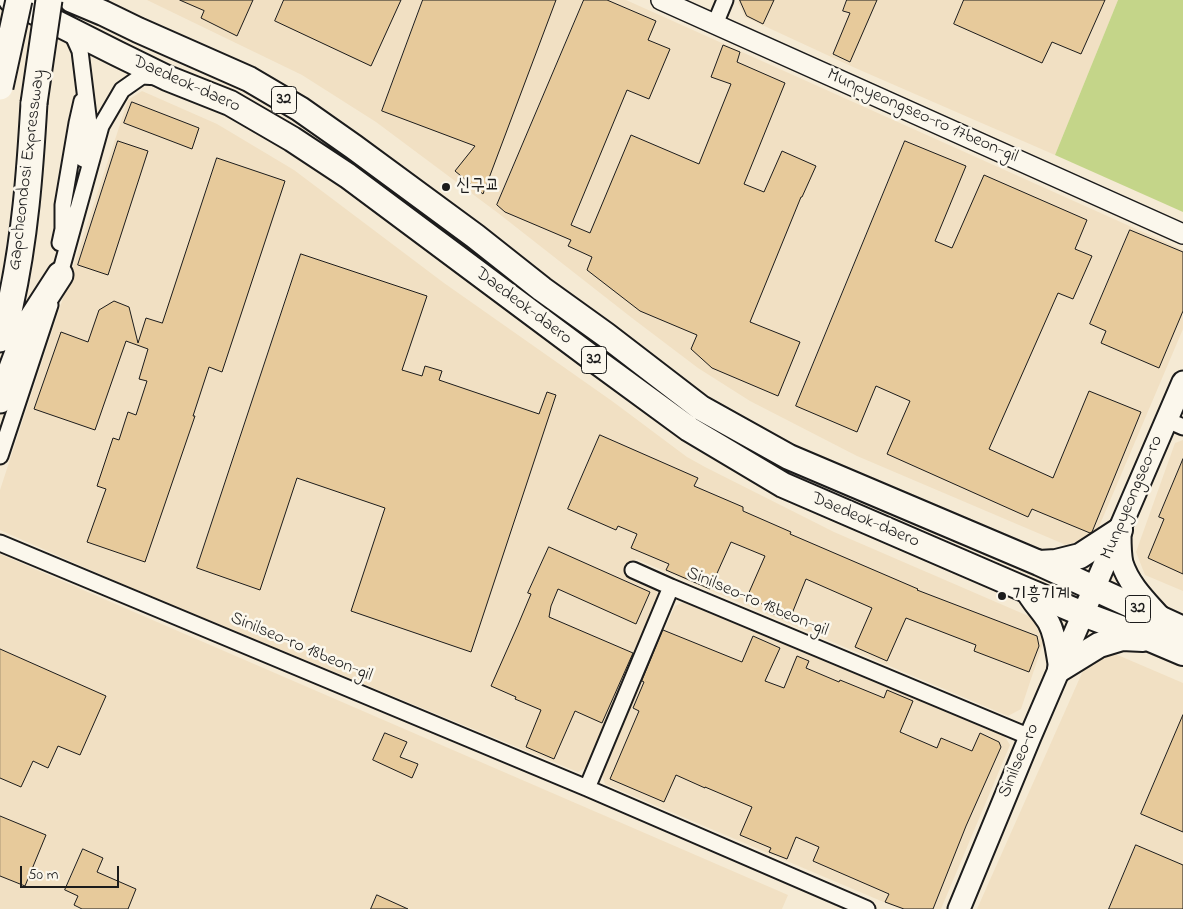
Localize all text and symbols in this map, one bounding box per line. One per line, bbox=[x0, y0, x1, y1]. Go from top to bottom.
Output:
street label: Daedeok-daero bbox=[129, 52, 243, 118]
street label: Munpyeongseo-ro 17beon-gil bbox=[823, 65, 1021, 169]
street label: Gapcheondosi Expressway bbox=[5, 68, 51, 272]
road number: 32 bbox=[272, 86, 296, 114]
place label: 신구교 bbox=[456, 176, 499, 198]
marker: 신구교 bbox=[440, 181, 452, 193]
street label: Daedeok-daero bbox=[470, 264, 576, 350]
road number: 32 bbox=[582, 346, 606, 374]
street label: Munpyeongseo-ro bbox=[1097, 433, 1169, 563]
street label: Daedeok-daero bbox=[808, 488, 922, 554]
street label: Sinilseo-ro 18beon-gil bbox=[683, 563, 831, 643]
place label: 기흥기계 bbox=[1012, 585, 1070, 607]
marker: 기흥기계 bbox=[996, 590, 1008, 602]
road number: 32 bbox=[1126, 596, 1150, 622]
street label: Sinilseo-ro 18beon-gil bbox=[227, 608, 375, 688]
street label: Sinilseo-ro bbox=[995, 721, 1045, 801]
scale bar bbox=[22, 856, 121, 888]
text: 50 m bbox=[28, 864, 58, 886]

